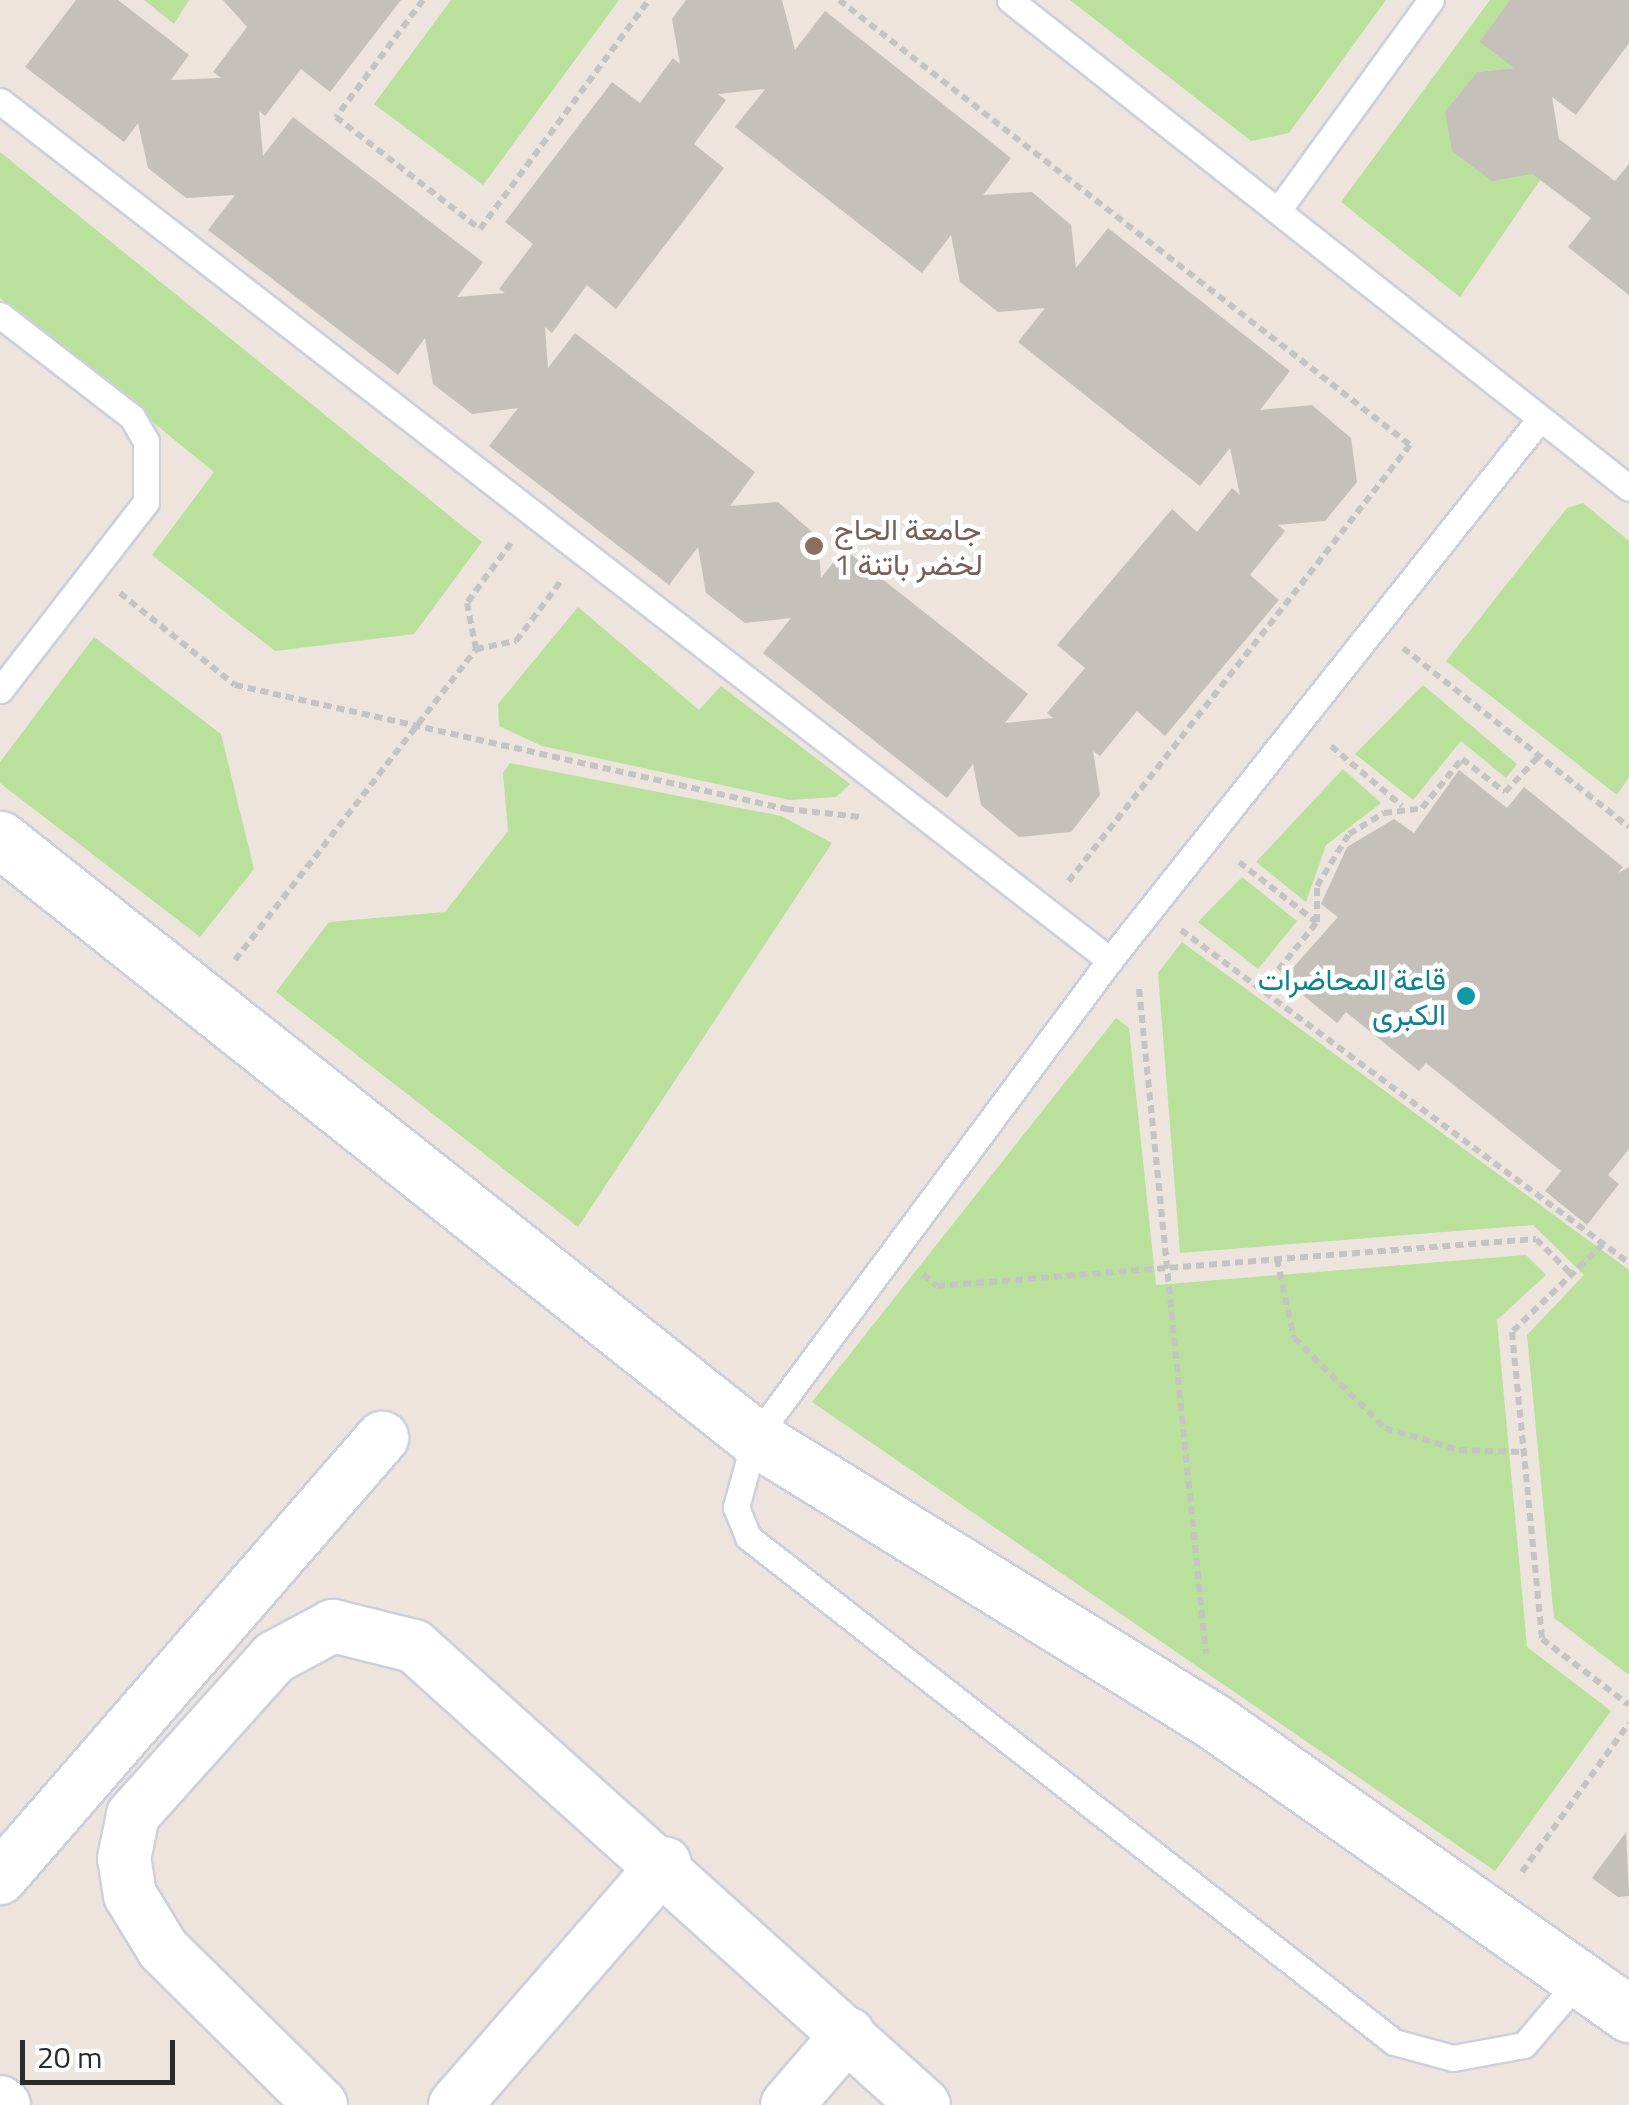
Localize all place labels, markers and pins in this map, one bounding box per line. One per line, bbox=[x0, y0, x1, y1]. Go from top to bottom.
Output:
place label: جامعة الحاج لخضر باتنة 1 bbox=[834, 511, 983, 582]
marker: جامعة الحاج لخضر باتنة 1 bbox=[803, 535, 825, 557]
place label: قاعة المحاضرات الكبرى bbox=[1258, 961, 1446, 1032]
marker: قاعة المحاضرات الكبرى bbox=[1455, 985, 1477, 1007]

